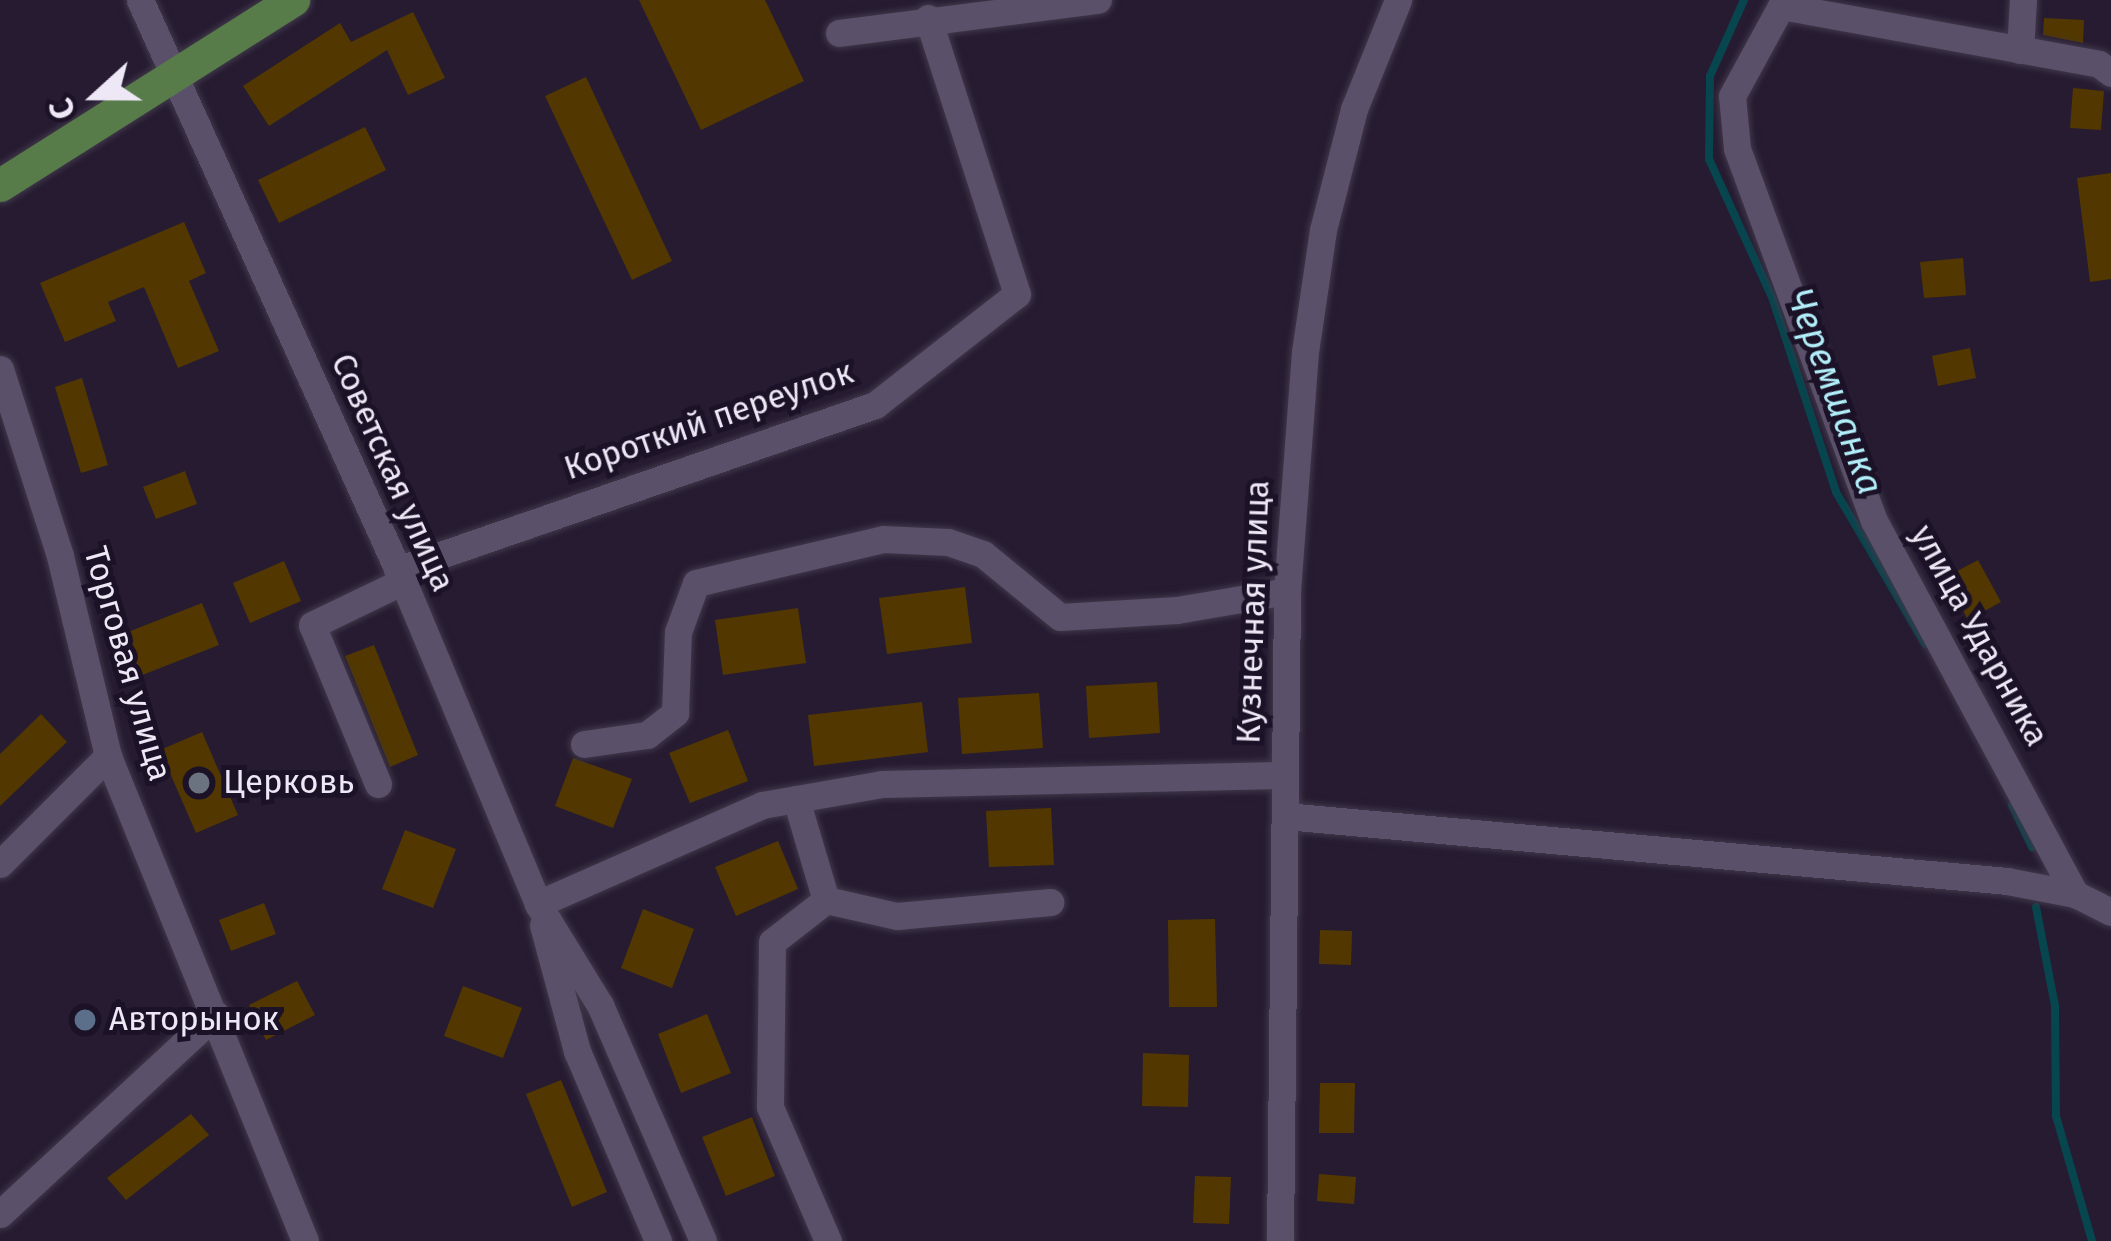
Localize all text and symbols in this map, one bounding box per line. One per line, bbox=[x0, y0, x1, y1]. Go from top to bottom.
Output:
north arrow bbox=[36, 36, 156, 156]
text: С bbox=[40, 93, 84, 125]
water label: Черемшанка bbox=[1777, 284, 1891, 500]
street label: Советская улица bbox=[322, 348, 462, 598]
street label: Короткий переулок bbox=[559, 353, 859, 489]
street label: Кузнечная улица bbox=[1230, 480, 1278, 744]
street label: улица Ударника bbox=[1902, 518, 2056, 754]
street label: Торговая улица bbox=[75, 542, 179, 786]
place label: Церковь bbox=[223, 763, 354, 803]
marker: Церковь bbox=[186, 770, 212, 796]
place label: Авторынок bbox=[109, 1000, 279, 1040]
marker: Авторынок bbox=[72, 1007, 98, 1033]

